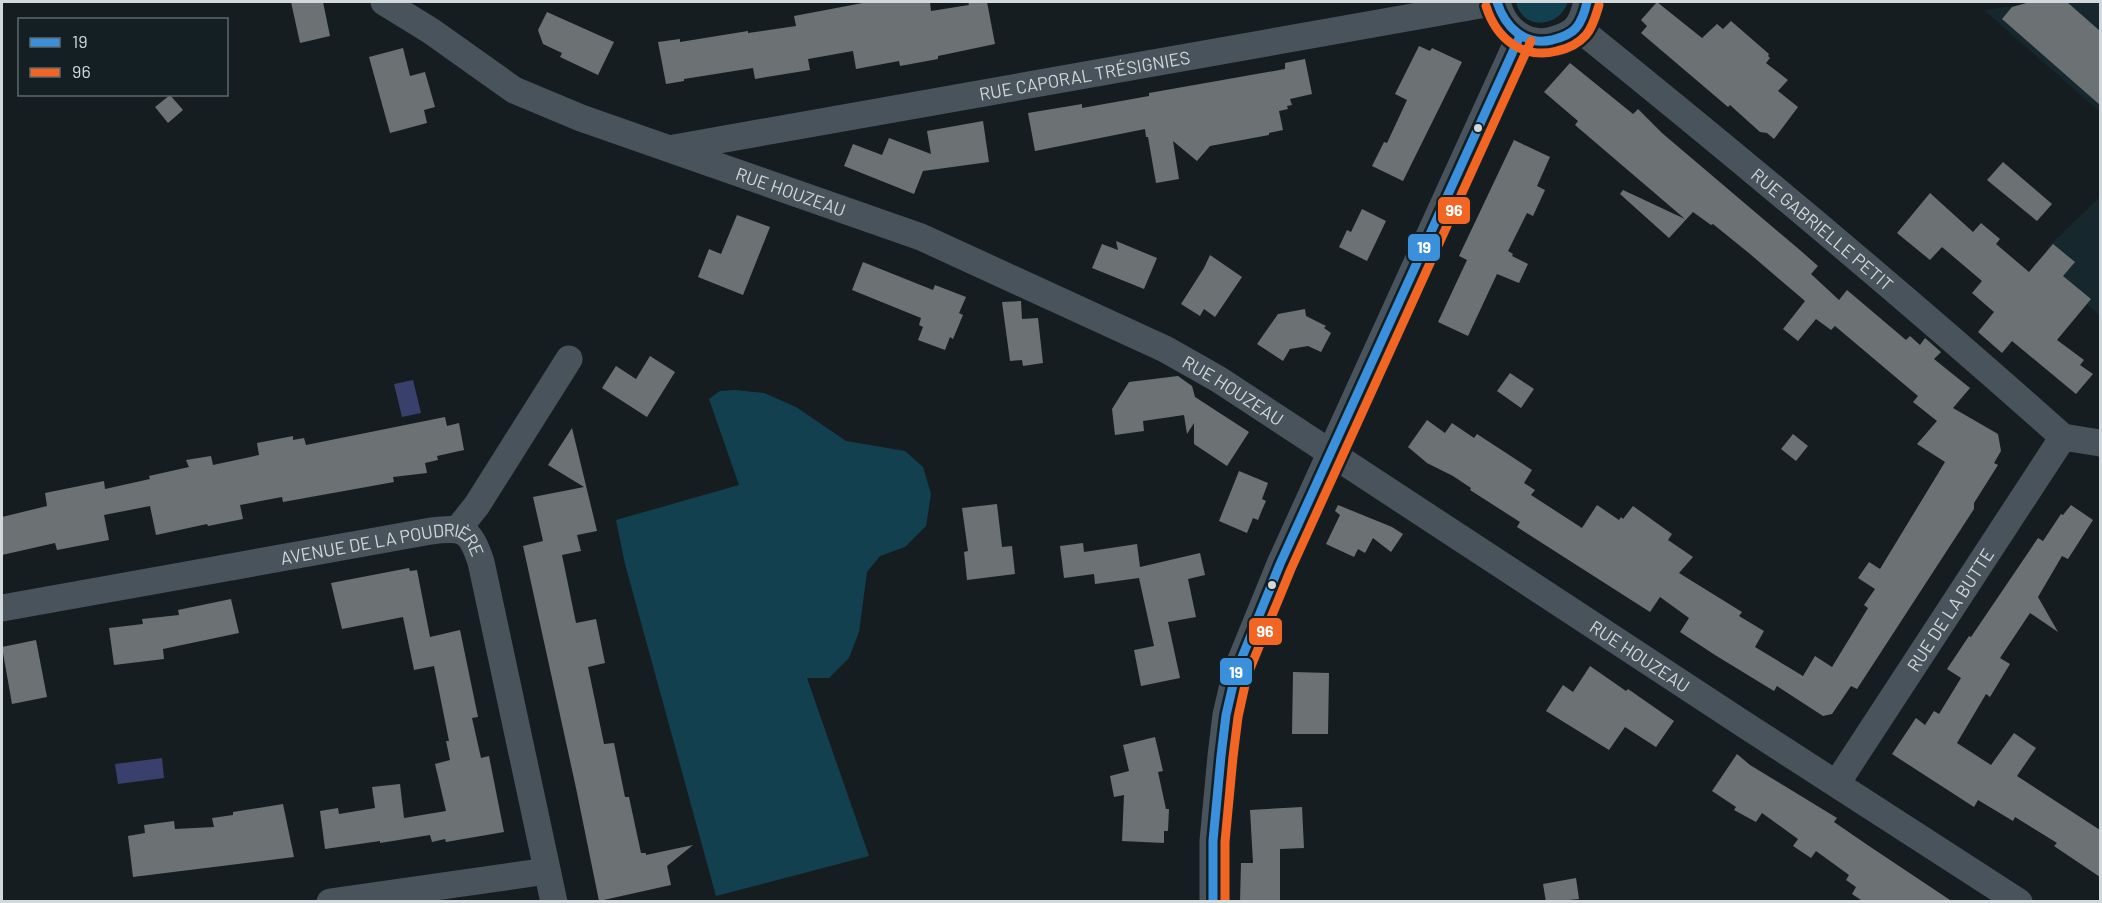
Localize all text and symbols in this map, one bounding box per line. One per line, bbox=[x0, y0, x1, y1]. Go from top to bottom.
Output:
legend bbox=[18, 18, 228, 96]
text: 19 bbox=[72, 30, 88, 52]
street label: RUE CAPORAL TRÉSIGNIES bbox=[977, 46, 1192, 105]
text: 96 bbox=[72, 60, 91, 82]
unlabelled marker bbox=[1472, 122, 1484, 134]
street label: RUE HOUZEAU bbox=[733, 162, 849, 221]
street label: RUE GABRIELLE PETIT bbox=[1747, 163, 1898, 295]
line badge: 96 bbox=[1437, 196, 1471, 225]
text: 96 bbox=[1445, 200, 1463, 219]
line badge: 19 bbox=[1407, 233, 1441, 262]
text: 19 bbox=[1417, 237, 1431, 256]
street label: RUE HOUZEAU bbox=[1179, 350, 1288, 430]
text: AVENUE DE LA POUDRIÈRE bbox=[279, 518, 489, 569]
street label: RUE DE LA BUTTE bbox=[1902, 544, 1998, 675]
street label: AVENUE DE LA POUDRIÈRE bbox=[270, 548, 484, 574]
unlabelled marker bbox=[1266, 579, 1278, 591]
street label: RUE HOUZEAU bbox=[1586, 615, 1694, 697]
line badge: 96 bbox=[1248, 617, 1283, 646]
text: 96 bbox=[1256, 621, 1274, 640]
line badge: 19 bbox=[1219, 657, 1253, 686]
text: 19 bbox=[1229, 662, 1243, 681]

